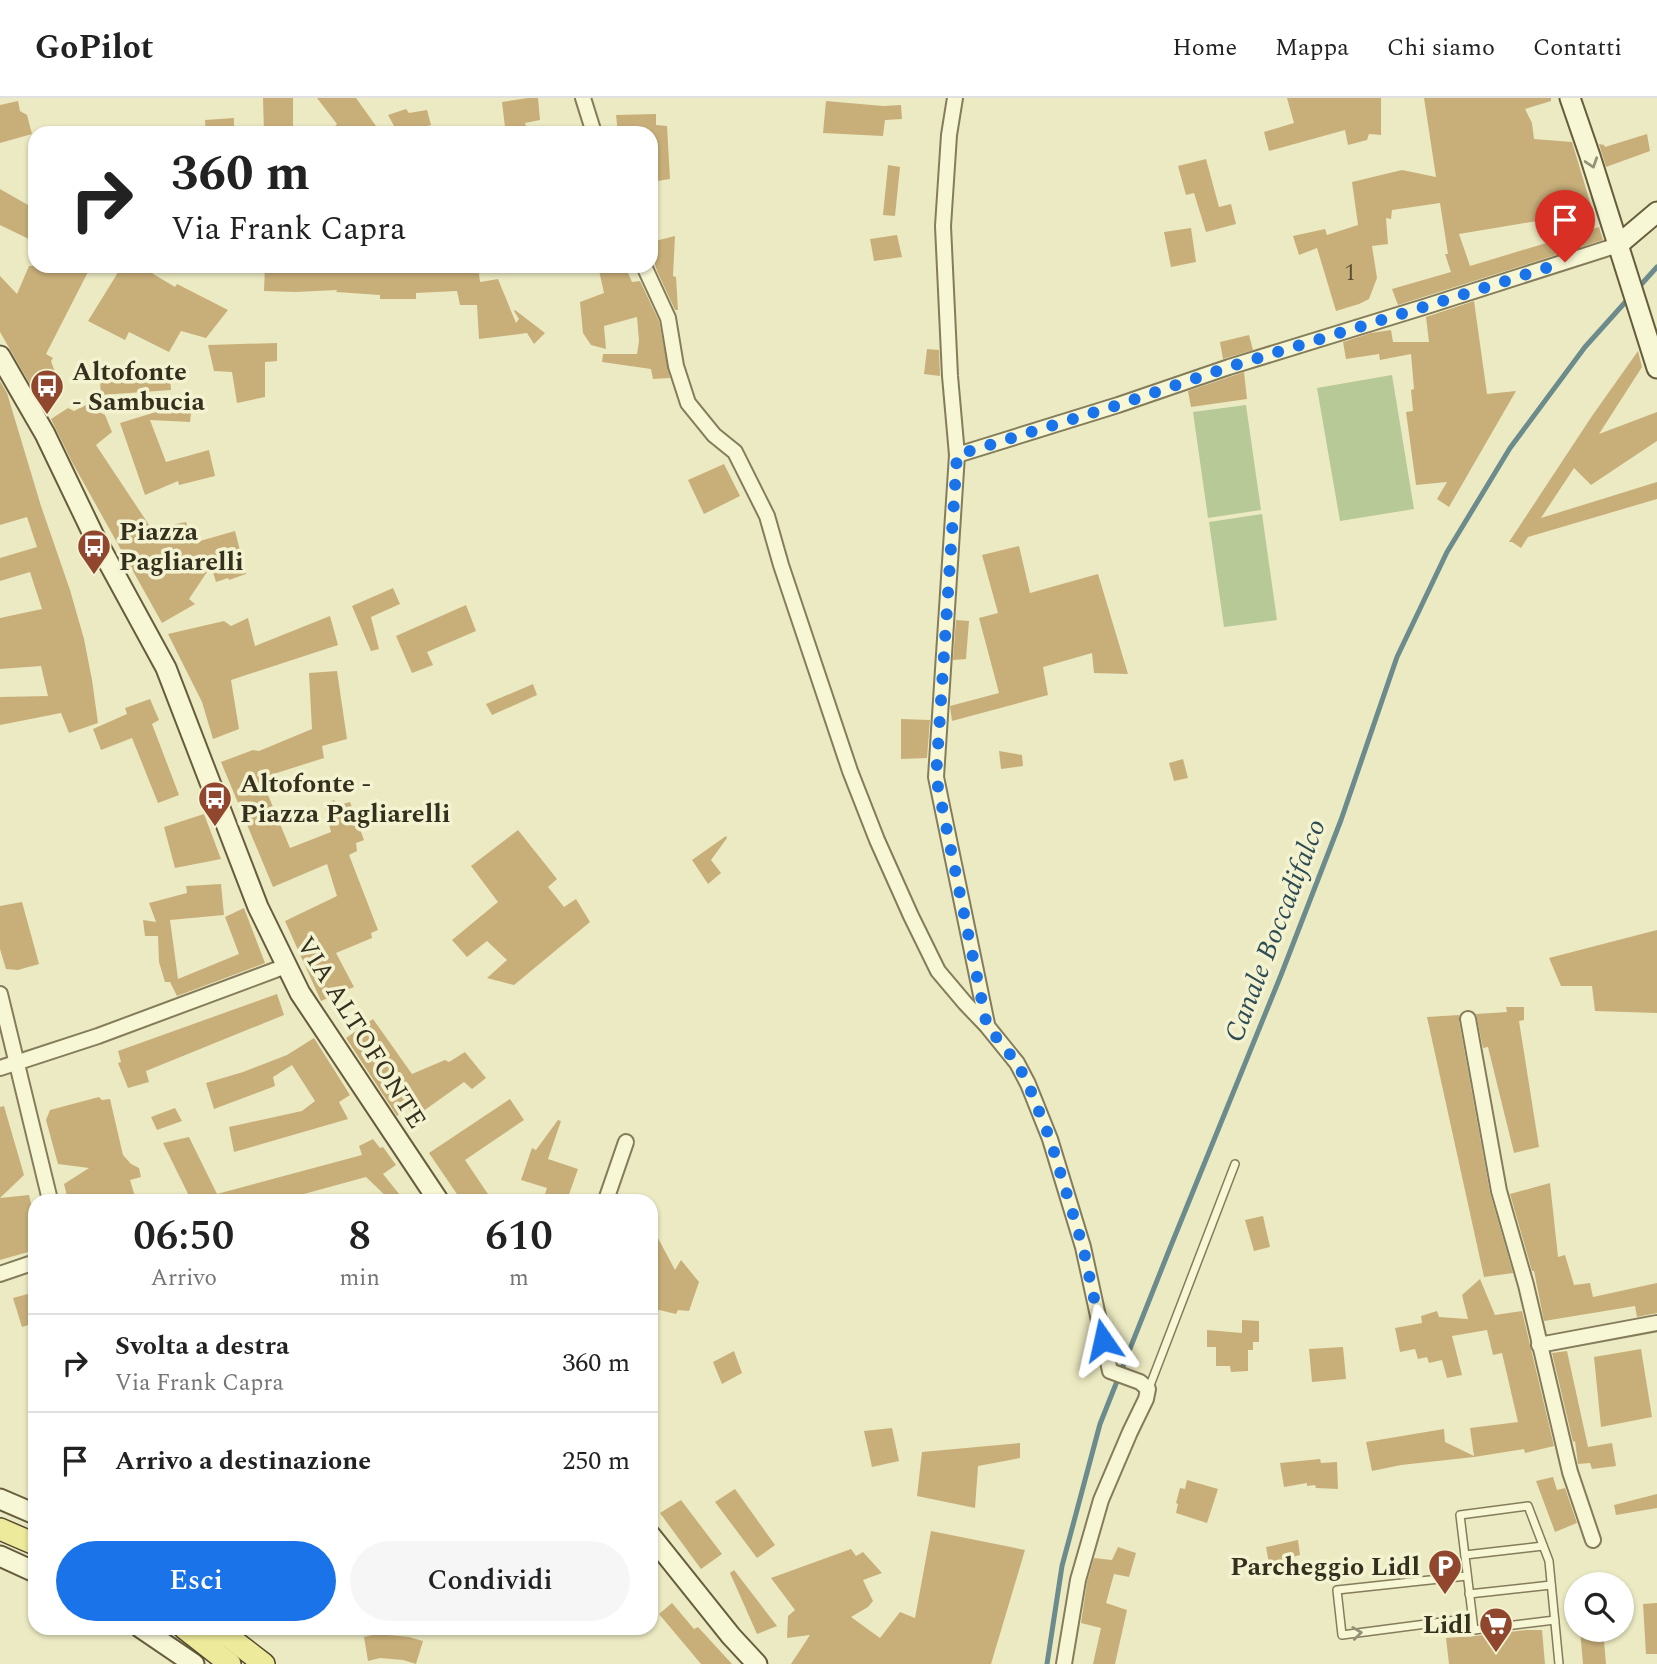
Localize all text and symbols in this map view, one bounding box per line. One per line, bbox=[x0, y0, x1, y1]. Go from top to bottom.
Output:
text: GoPilot bbox=[35, 23, 154, 73]
text: Home bbox=[1172, 30, 1237, 66]
text: Mappa bbox=[1275, 30, 1349, 66]
text: Chi siamo bbox=[1387, 30, 1495, 66]
text: Contatti bbox=[1533, 30, 1622, 66]
text: 360 m bbox=[171, 137, 310, 212]
icon: right bbox=[56, 154, 147, 245]
one-way arrow bbox=[1584, 156, 1598, 168]
pin bbox=[1535, 190, 1595, 262]
icon: arrive bbox=[1546, 201, 1584, 239]
text: Via Frank Capra bbox=[171, 205, 406, 254]
house number: 1 bbox=[1344, 256, 1356, 291]
place label: Altofonte - Sambucia bbox=[72, 352, 205, 422]
bus stop icon: Altofonte - Sambucia bbox=[28, 367, 66, 416]
place label: Piazza Pagliarelli bbox=[119, 512, 244, 582]
bus stop icon: Piazza Pagliarelli bbox=[75, 527, 113, 576]
place label: Altofonte - Piazza Pagliarelli bbox=[240, 764, 450, 834]
bus stop icon: Altofonte - Piazza Pagliarelli bbox=[196, 779, 234, 828]
water label: Canale Boccadifalco bbox=[1213, 813, 1338, 1048]
street label: VIA ALTOFONTE bbox=[286, 928, 437, 1137]
text: 06:50 bbox=[133, 1205, 234, 1268]
text: 8 bbox=[348, 1205, 371, 1268]
text: 610 bbox=[485, 1205, 553, 1268]
text: Arrivo bbox=[151, 1261, 217, 1296]
text: min bbox=[340, 1261, 380, 1296]
text: m bbox=[509, 1261, 529, 1296]
position arrow bbox=[1066, 1303, 1140, 1377]
text: Svolta a destra bbox=[115, 1326, 289, 1366]
text: 360 m bbox=[562, 1343, 630, 1383]
icon: right bbox=[56, 1344, 94, 1382]
text: Via Frank Capra bbox=[115, 1366, 284, 1401]
text: Arrivo a destinazione bbox=[115, 1441, 371, 1481]
text: 250 m bbox=[562, 1441, 630, 1481]
icon: arrive bbox=[56, 1442, 94, 1480]
button: Esci bbox=[56, 1541, 336, 1621]
button: Condividi bbox=[350, 1541, 630, 1621]
place label: Parcheggio Lidl bbox=[1230, 1547, 1420, 1587]
parking icon: Parcheggio Lidl bbox=[1426, 1547, 1464, 1596]
map controls bbox=[1564, 1572, 1634, 1642]
button: search bbox=[1564, 1572, 1634, 1642]
place label: Lidl bbox=[1423, 1605, 1472, 1645]
supermarket icon: Lidl bbox=[1477, 1605, 1515, 1654]
one-way arrow bbox=[1351, 1625, 1362, 1640]

